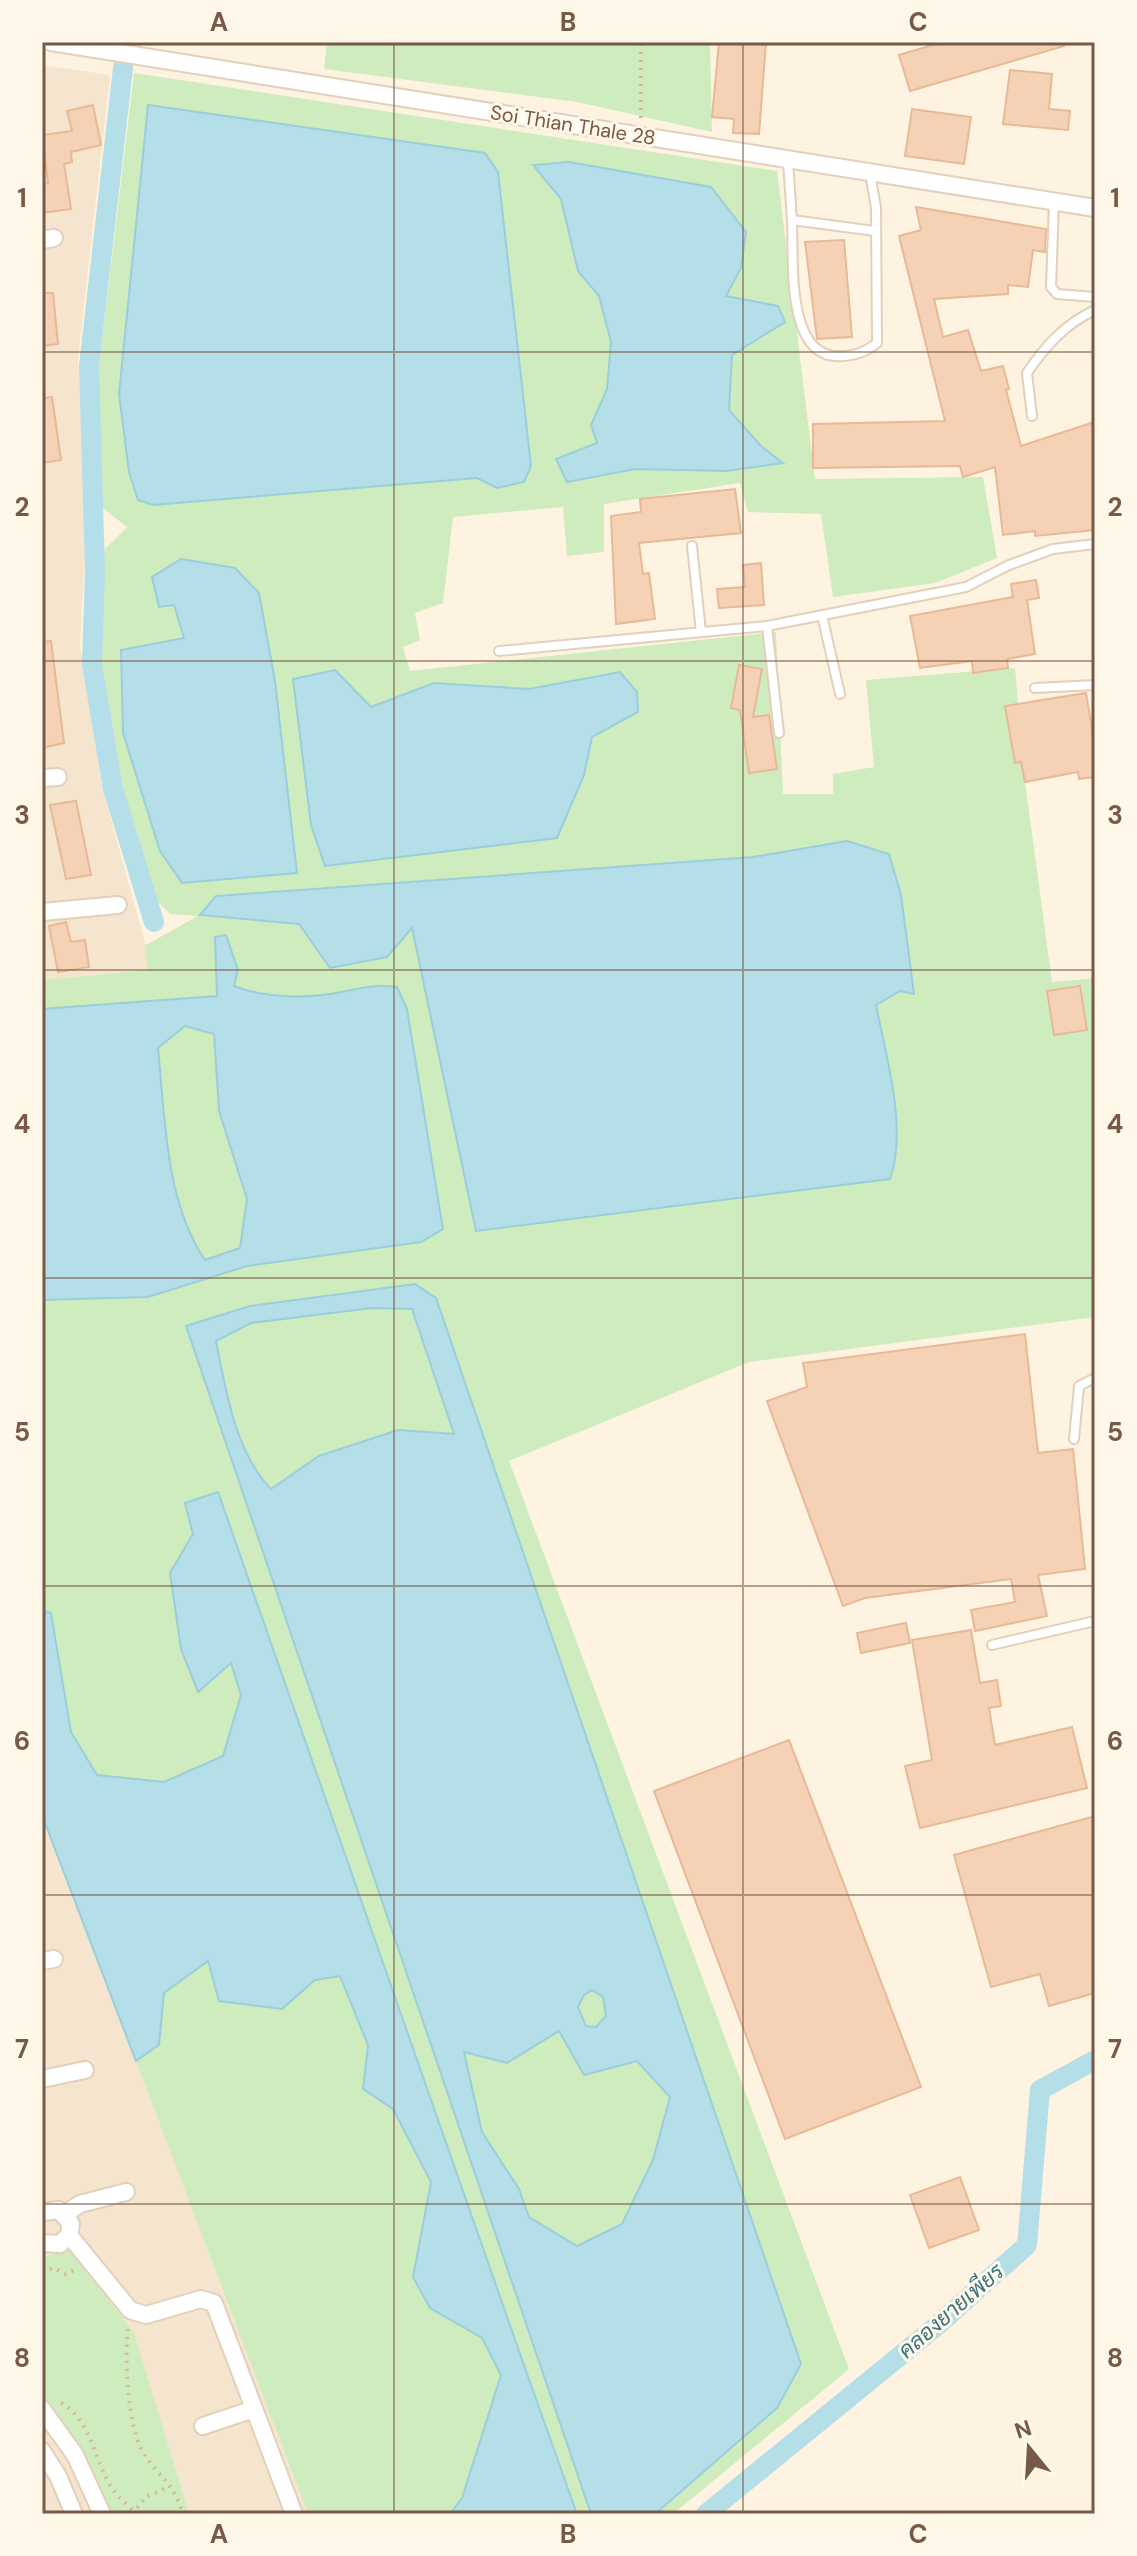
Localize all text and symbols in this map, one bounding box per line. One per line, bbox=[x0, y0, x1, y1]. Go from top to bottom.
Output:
text: A bbox=[210, 5, 228, 39]
text: B bbox=[560, 5, 576, 39]
text: C bbox=[908, 5, 928, 39]
street label: Soi Thian Thale 28 bbox=[489, 99, 657, 151]
text: 1 bbox=[17, 181, 27, 215]
text: 1 bbox=[1110, 181, 1120, 215]
text: 2 bbox=[14, 490, 30, 524]
text: 2 bbox=[1107, 490, 1123, 524]
text: 3 bbox=[14, 798, 30, 832]
text: 3 bbox=[1107, 798, 1123, 832]
text: 4 bbox=[14, 1107, 30, 1141]
text: 4 bbox=[1107, 1107, 1123, 1141]
text: 5 bbox=[14, 1415, 30, 1449]
text: 5 bbox=[1107, 1415, 1123, 1449]
text: 6 bbox=[14, 1724, 30, 1758]
text: 6 bbox=[1107, 1724, 1123, 1758]
text: 7 bbox=[15, 2032, 29, 2066]
text: 7 bbox=[1108, 2032, 1122, 2066]
water label: คลองยายเพียร bbox=[892, 2256, 1011, 2365]
text: 8 bbox=[14, 2341, 30, 2375]
text: 8 bbox=[1107, 2341, 1123, 2375]
north arrow bbox=[989, 2408, 1069, 2488]
text: N bbox=[1011, 2413, 1035, 2446]
text: A bbox=[210, 2517, 228, 2551]
text: B bbox=[560, 2517, 576, 2551]
text: C bbox=[908, 2517, 928, 2551]

